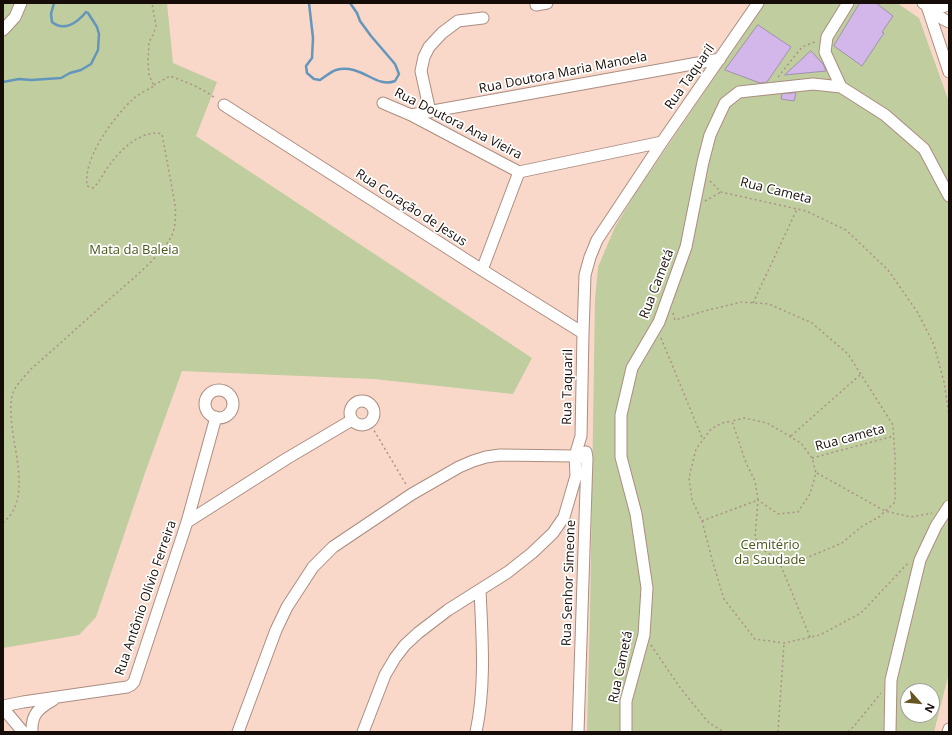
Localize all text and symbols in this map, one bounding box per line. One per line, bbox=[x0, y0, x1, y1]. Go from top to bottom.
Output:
street label: Rua Taquaril bbox=[662, 41, 718, 113]
street label: Rua Doutora Maria Manoela bbox=[478, 49, 648, 97]
street label: Rua Doutora Ana Vieira bbox=[392, 85, 524, 163]
street label: Rua Coração de Jesus bbox=[352, 166, 470, 250]
street label: Rua Cameta bbox=[739, 175, 813, 207]
park label: Mata da Baleia bbox=[89, 242, 179, 258]
street label: Rua Cametá bbox=[637, 247, 677, 321]
street label: Rua Taquaril bbox=[560, 349, 576, 425]
street label: Rua cameta bbox=[814, 421, 886, 455]
street label: Rua Antônio Olívio Ferreira bbox=[112, 518, 180, 678]
street label: Rua Senhor Simeone bbox=[559, 520, 579, 646]
park label: Cemitério da Saudade bbox=[734, 537, 806, 568]
street label: Rua Cametá bbox=[606, 630, 636, 704]
north arrow bbox=[900, 683, 940, 723]
text: N bbox=[922, 701, 939, 716]

